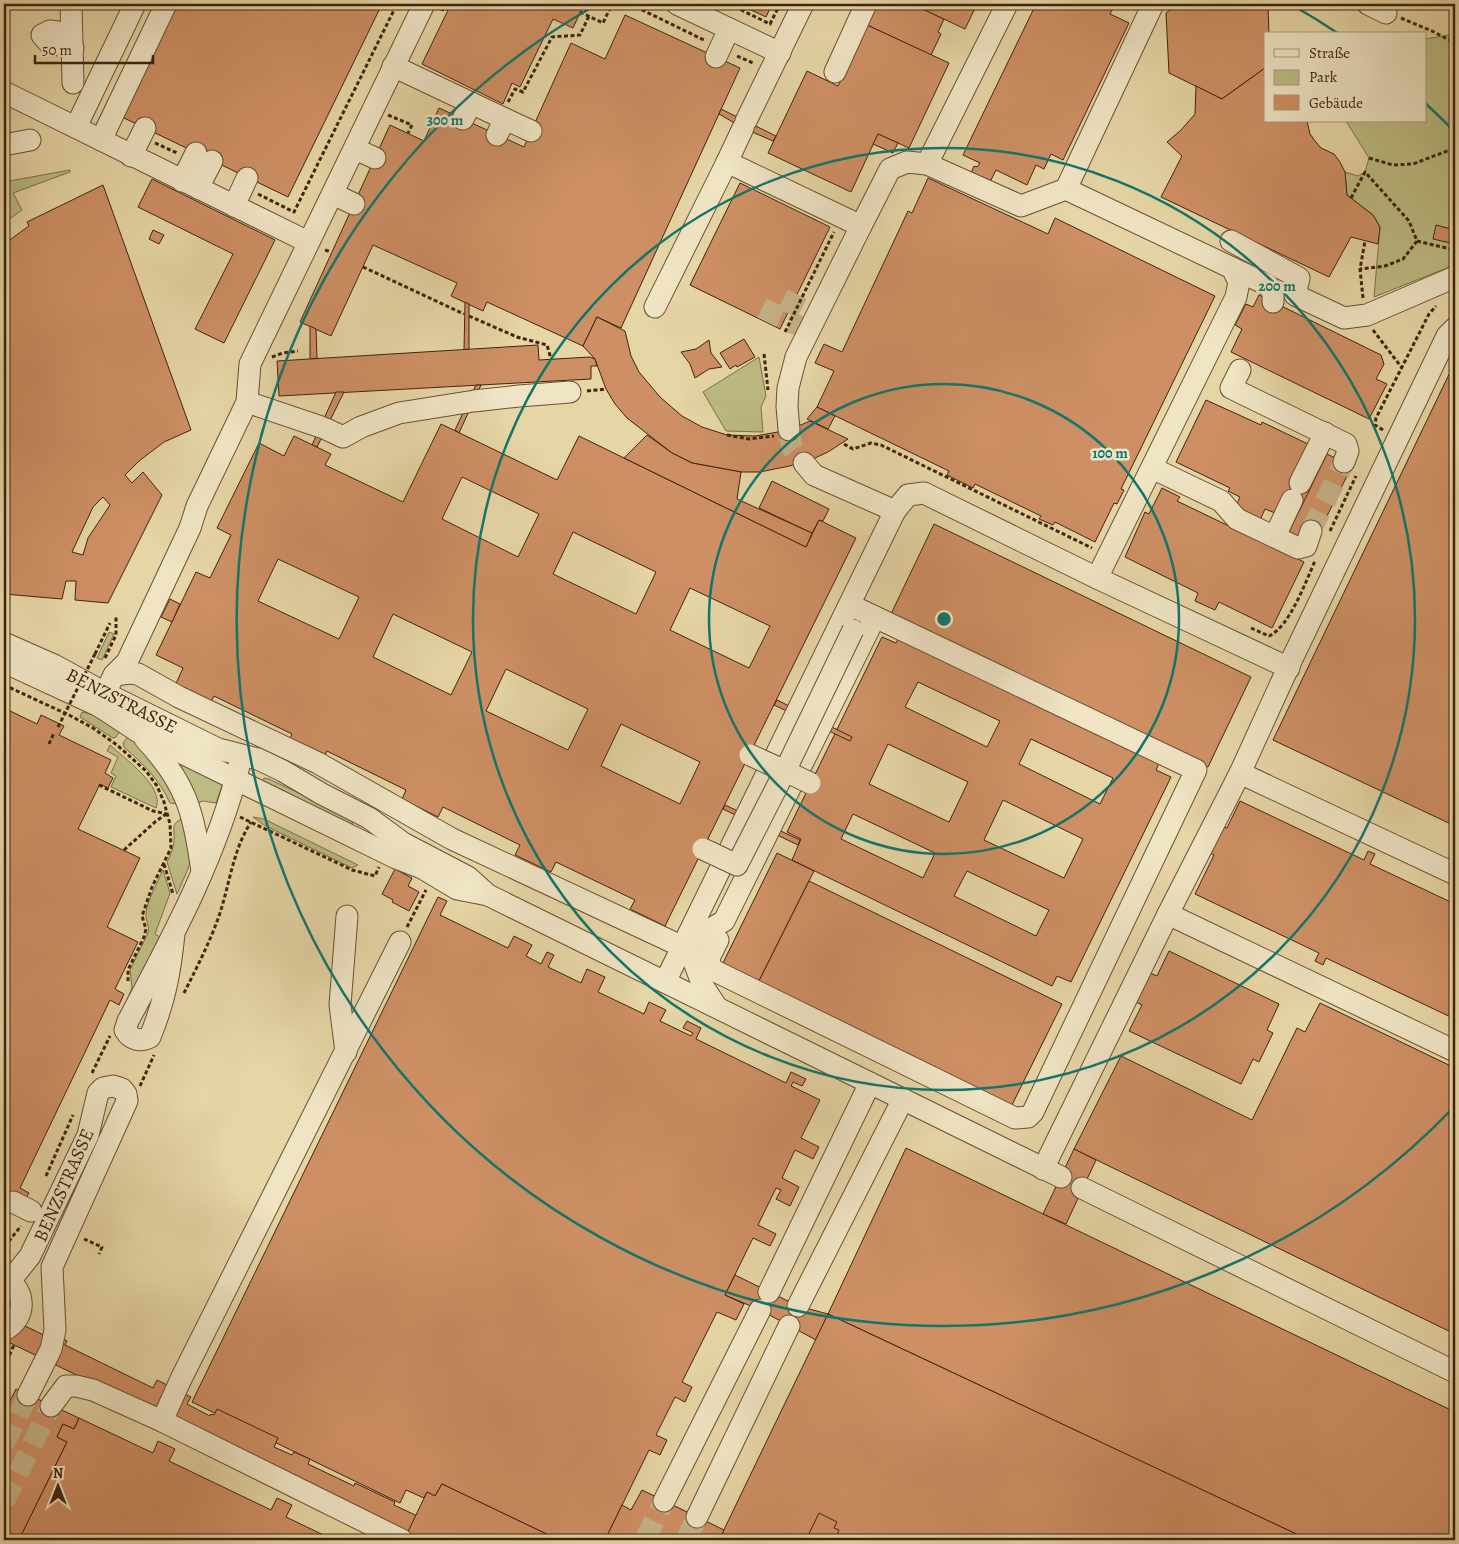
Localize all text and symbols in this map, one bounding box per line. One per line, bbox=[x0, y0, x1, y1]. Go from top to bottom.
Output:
scale bar bbox=[35, 32, 152, 64]
legend bbox=[1264, 32, 1426, 122]
text: 50 m bbox=[42, 40, 72, 60]
text: Straße bbox=[1309, 43, 1350, 63]
text: Park bbox=[1309, 67, 1338, 87]
text: Gebäude bbox=[1309, 93, 1363, 113]
text: 300 m bbox=[427, 110, 464, 130]
text: 200 m bbox=[1258, 276, 1296, 296]
text: 100 m bbox=[1092, 443, 1128, 463]
centre of rings bbox=[935, 610, 953, 628]
street label: BENZSTRASSE bbox=[61, 662, 182, 740]
street label: BENZSTRASSE bbox=[27, 1125, 101, 1246]
north arrow bbox=[32, 1462, 82, 1512]
text: N bbox=[53, 1464, 63, 1483]

